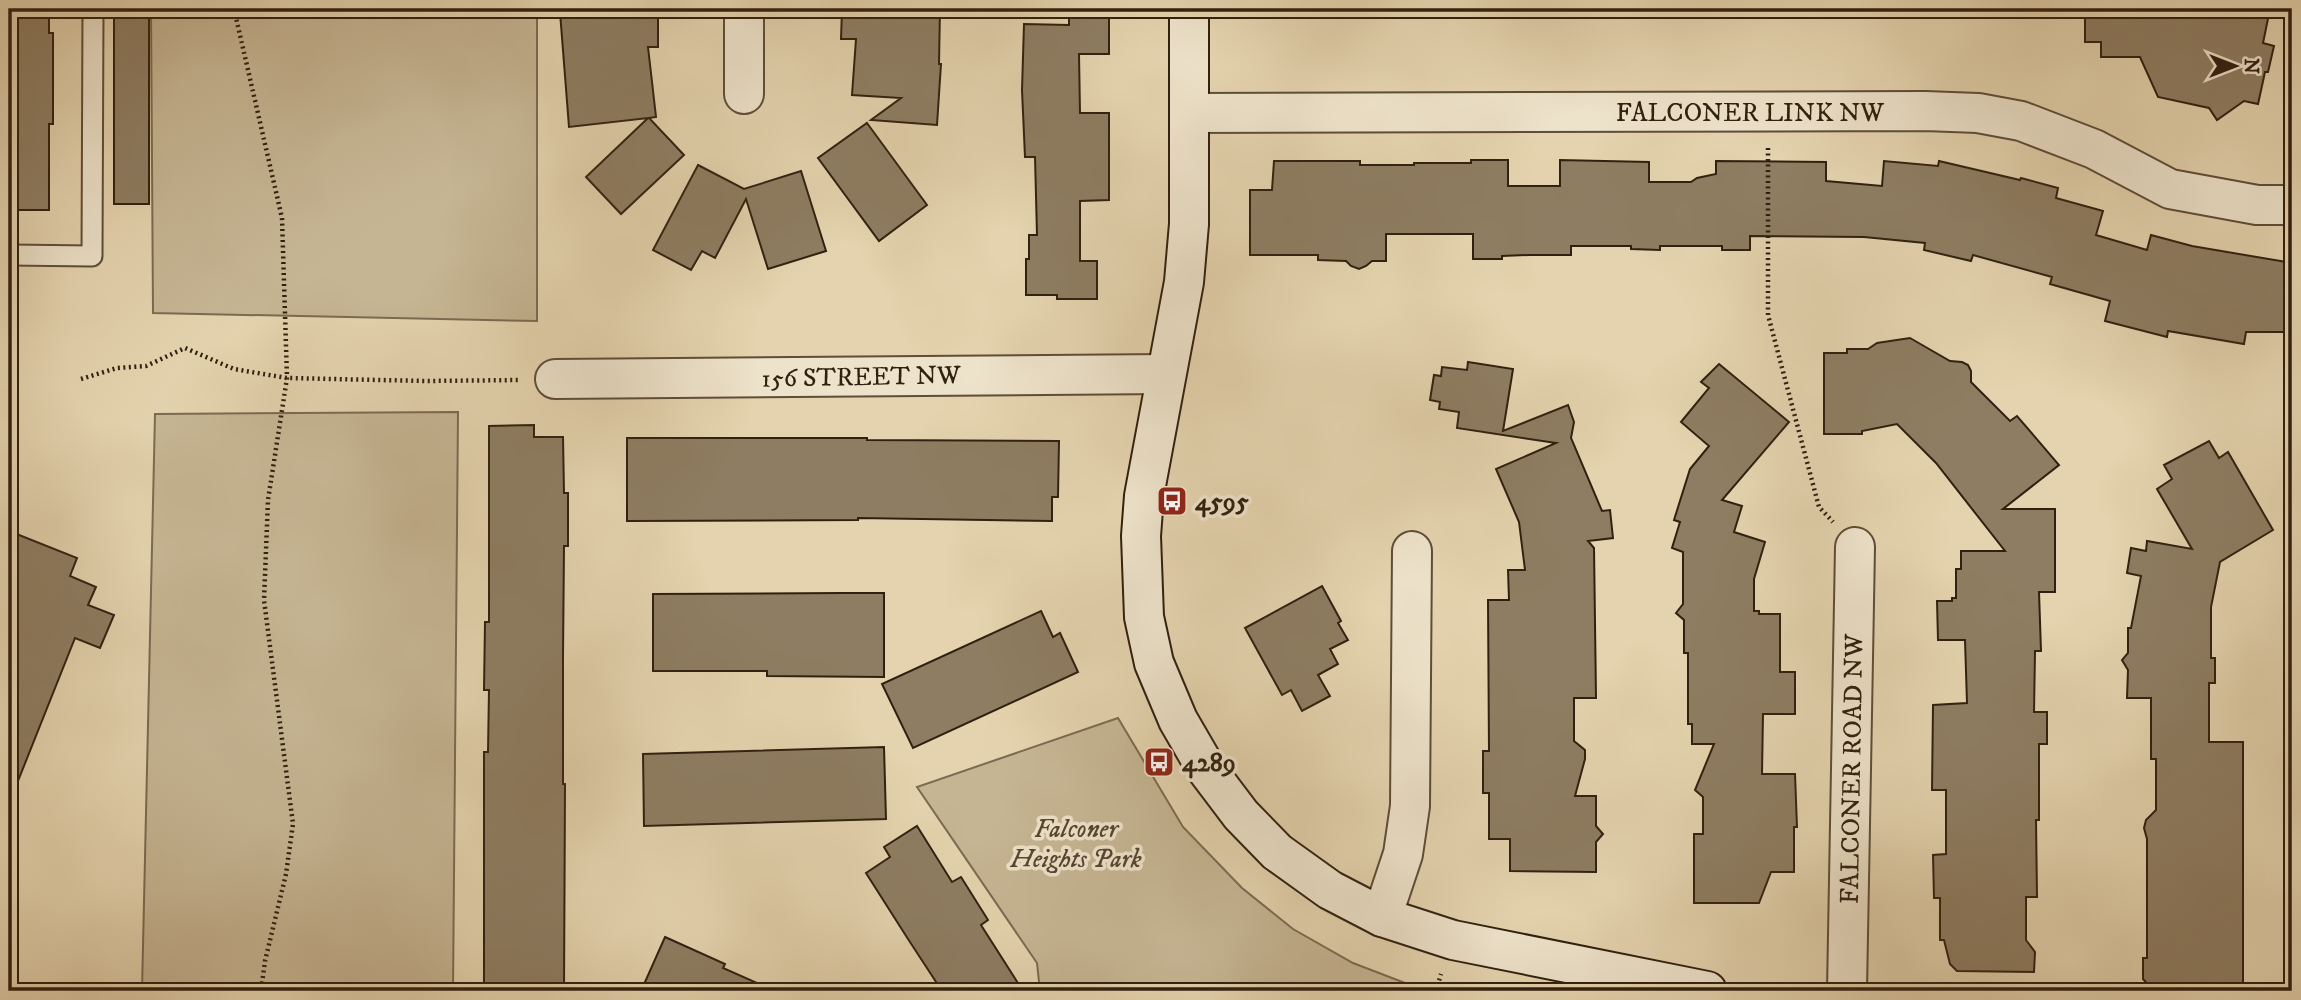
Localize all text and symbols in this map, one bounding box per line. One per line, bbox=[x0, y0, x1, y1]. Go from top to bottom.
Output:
north arrow bbox=[2200, 32, 2270, 102]
text: N bbox=[2239, 58, 2262, 74]
street label: FALCONER LINK NW bbox=[1616, 97, 1885, 130]
street label: 156 STREET NW bbox=[761, 359, 962, 396]
bus stop icon: 4595 bbox=[1155, 484, 1189, 518]
place label: 4595 bbox=[1195, 486, 1249, 519]
street label: FALCONER ROAD NW bbox=[1834, 632, 1871, 905]
bus stop icon: 4289 bbox=[1142, 745, 1176, 779]
place label: 4289 bbox=[1182, 747, 1236, 780]
park label: Falconer Heights Park bbox=[1009, 813, 1142, 876]

